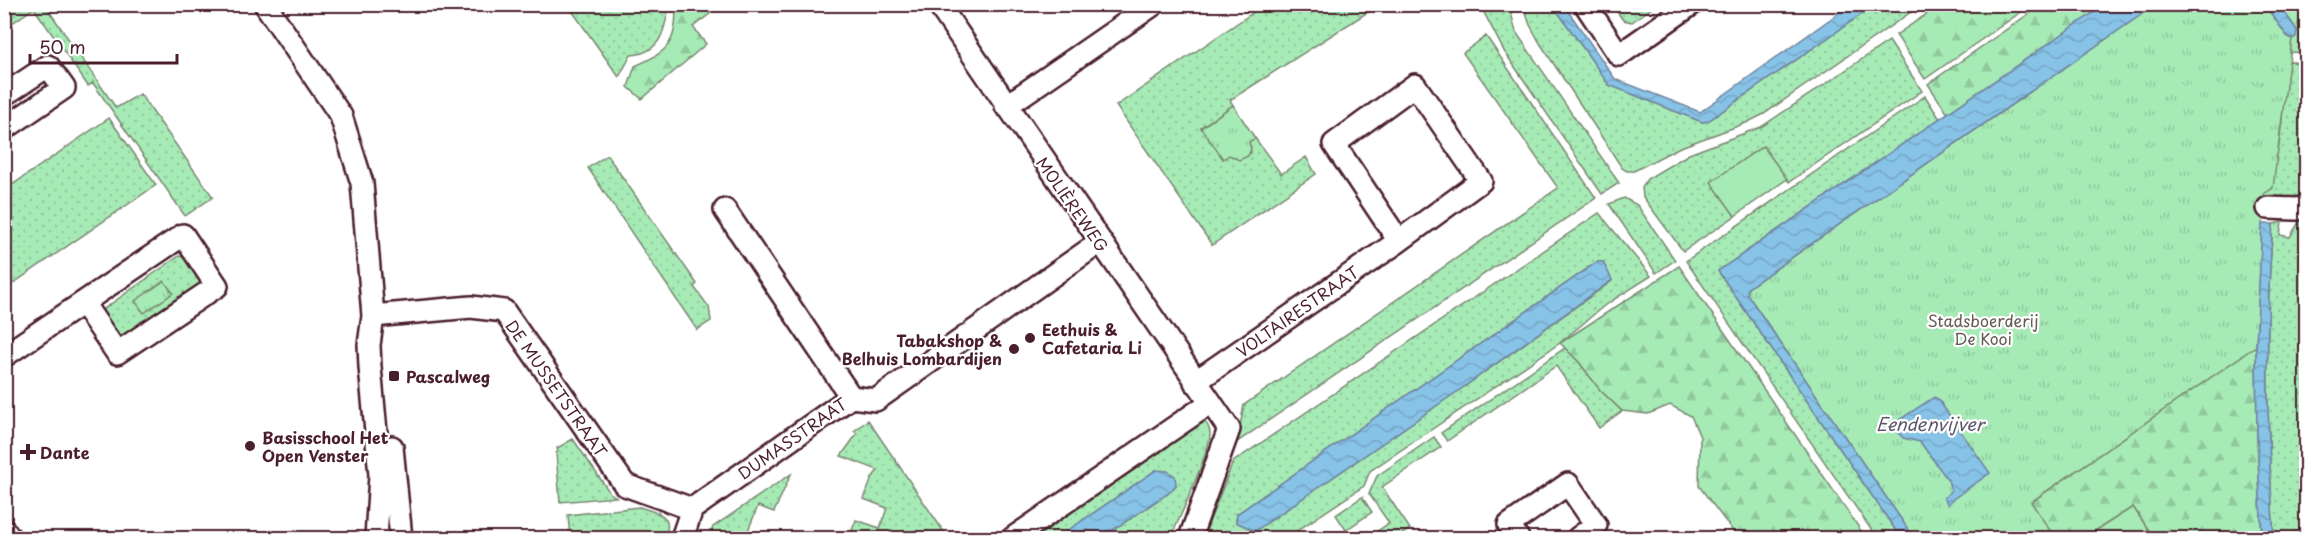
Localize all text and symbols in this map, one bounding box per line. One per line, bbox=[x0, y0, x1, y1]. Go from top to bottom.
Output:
scale bar bbox=[30, 27, 177, 65]
text: 50 m bbox=[39, 33, 86, 60]
street label: MOLIÈREWEG bbox=[1031, 152, 1115, 256]
street label: VOLTAIRESTRAAT bbox=[1231, 259, 1363, 362]
park label: Stadsboerderij De Kooi bbox=[1927, 308, 2039, 350]
street label: DE MUSSETSTRAAT bbox=[501, 315, 614, 462]
place label: Eethuis & Cafetaria Li bbox=[1042, 317, 1142, 359]
place label: Tabakshop & Belhuis Lombardijen bbox=[842, 328, 1002, 370]
marker: Eethuis & Cafetaria Li bbox=[1023, 331, 1037, 345]
marker: Tabakshop & Belhuis Lombardijen bbox=[1007, 342, 1021, 356]
place label: Pascalweg bbox=[406, 364, 490, 388]
marker: Pascalweg bbox=[387, 369, 401, 383]
street label: DUMASSTRAAT bbox=[733, 391, 851, 485]
water label: Eendenvijver bbox=[1876, 410, 1987, 437]
place label: Basisschool Het Open Venster bbox=[262, 425, 389, 467]
marker: Basisschool Het Open Venster bbox=[243, 439, 257, 453]
place label: Dante bbox=[40, 440, 90, 464]
marker: Dante bbox=[21, 445, 35, 459]

